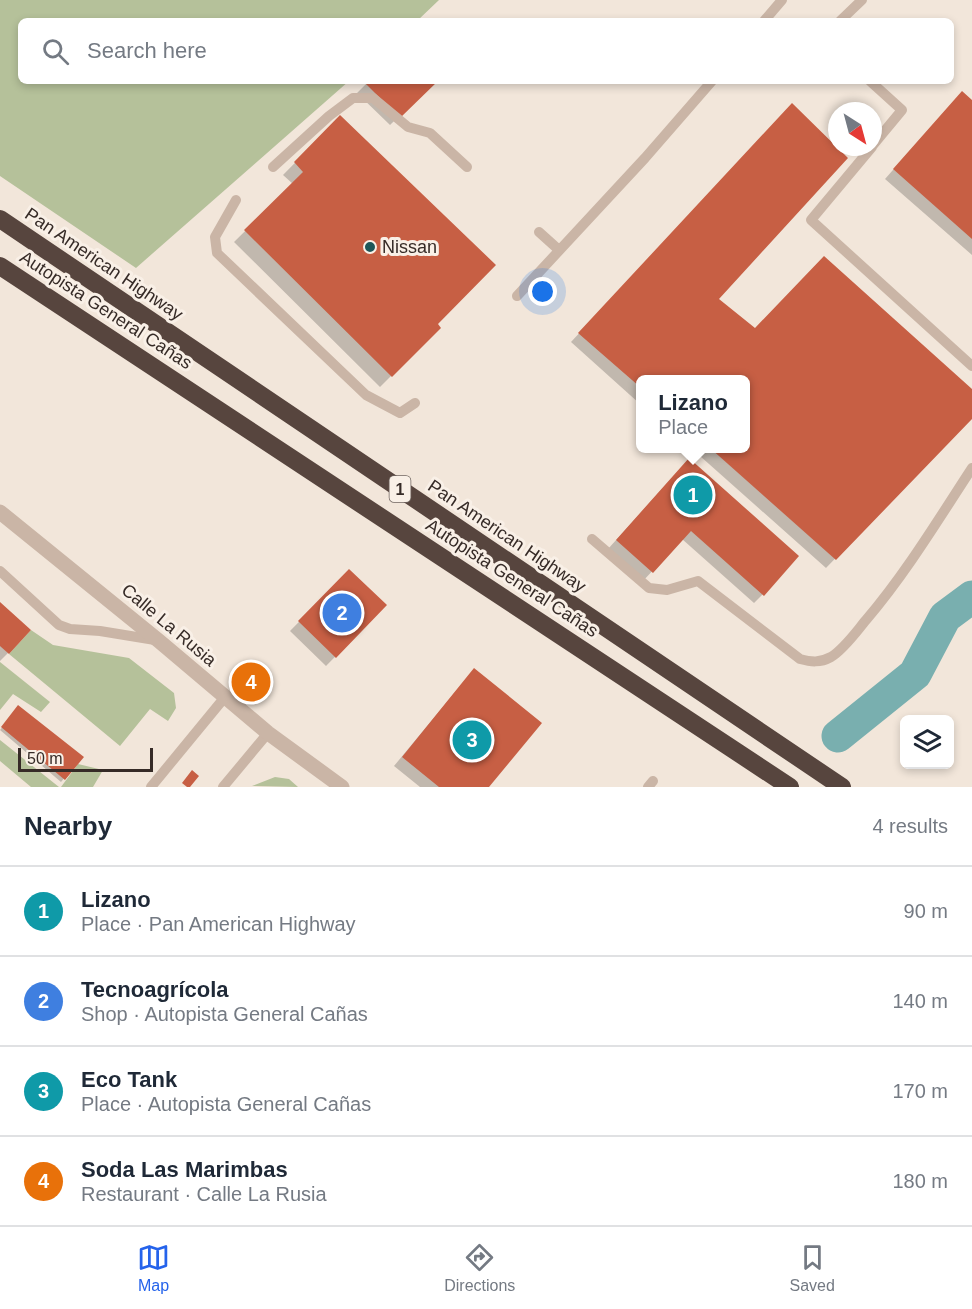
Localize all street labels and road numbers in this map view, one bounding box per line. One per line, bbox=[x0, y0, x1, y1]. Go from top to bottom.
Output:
street label: Pan American Highway bbox=[21, 204, 187, 324]
street label: Autopista General Cañas bbox=[16, 247, 196, 373]
road number: 1 bbox=[390, 476, 410, 502]
street label: Pan American Highway bbox=[424, 476, 590, 596]
street label: Autopista General Cañas bbox=[422, 515, 602, 641]
street label: Calle La Rusia bbox=[118, 580, 221, 671]

